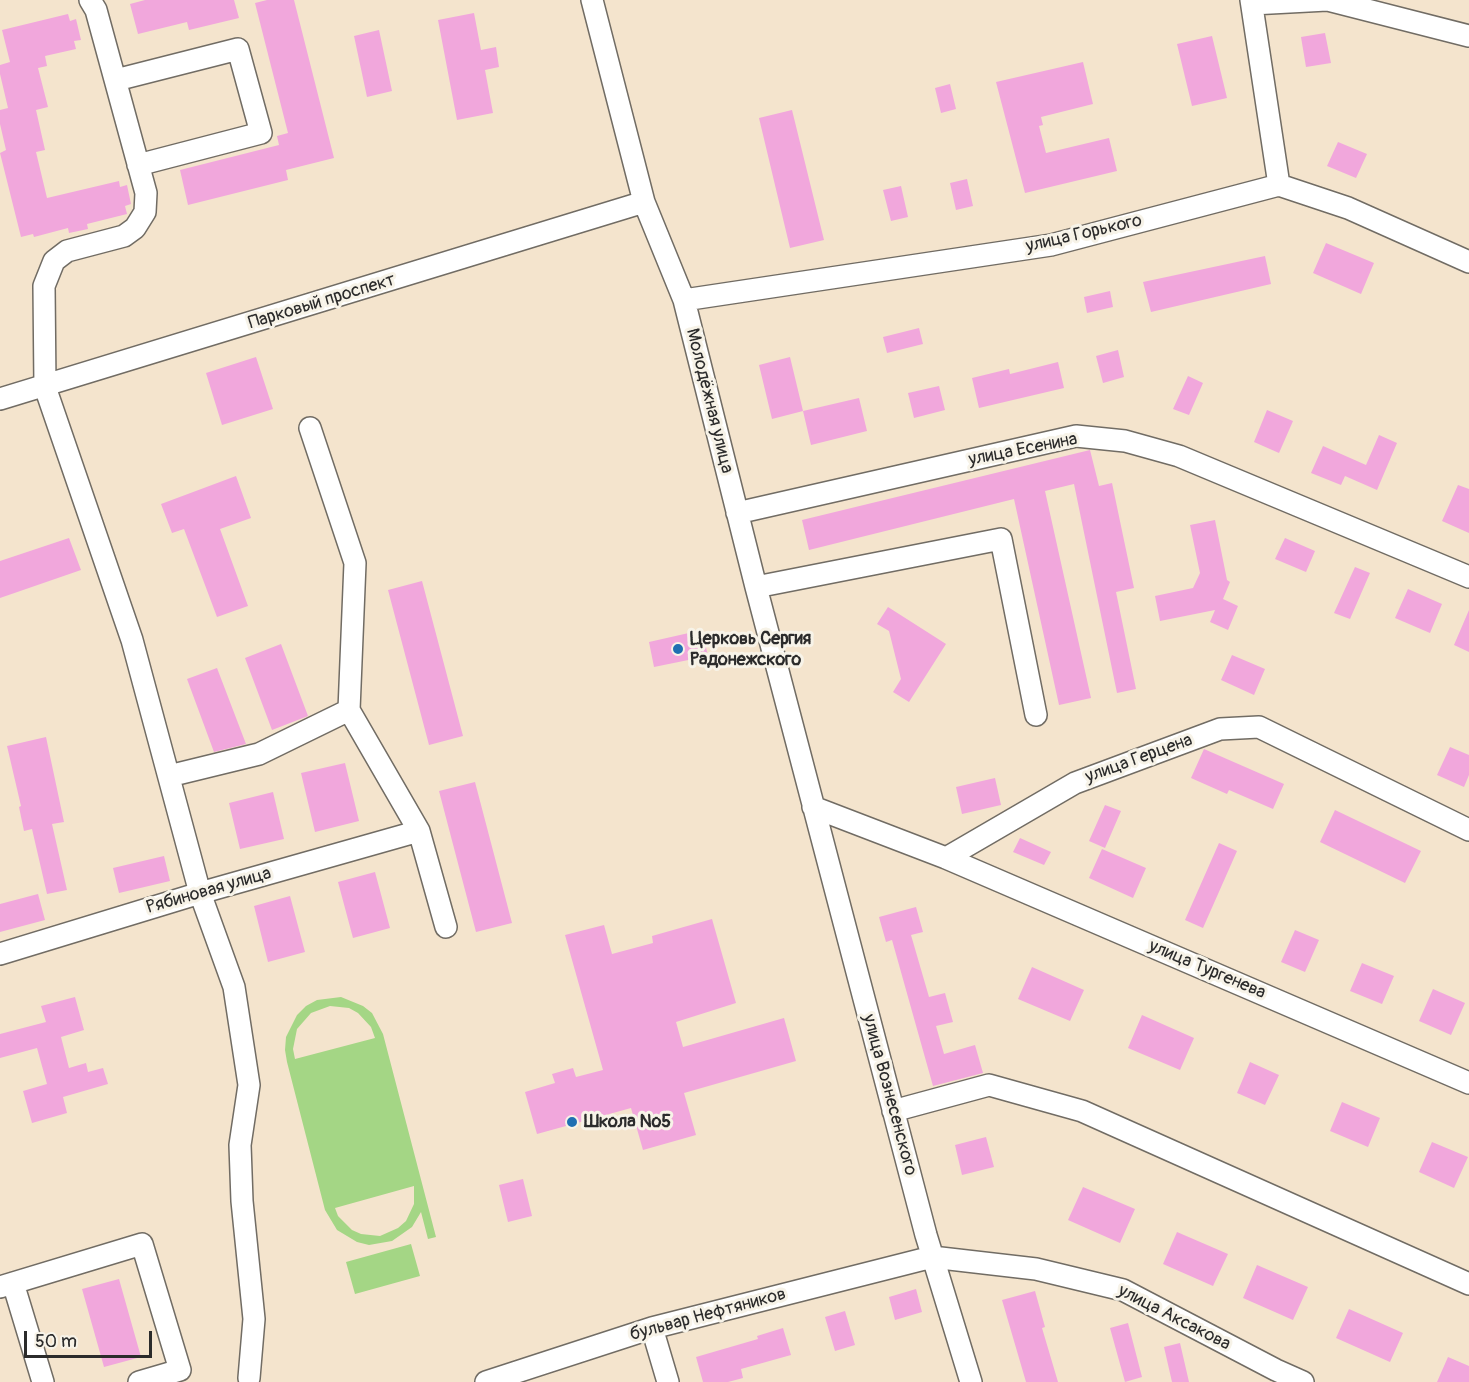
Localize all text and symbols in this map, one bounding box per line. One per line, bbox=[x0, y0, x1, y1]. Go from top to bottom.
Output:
street label: улица Горького bbox=[1024, 210, 1144, 258]
street label: Парковый проспект bbox=[246, 269, 398, 335]
street label: Молодёжная улица bbox=[681, 326, 737, 476]
street label: улица Есенина bbox=[967, 429, 1079, 471]
place label: Церковь Сергия Радонежского bbox=[690, 628, 811, 670]
marker: Церковь Сергия Радонежского bbox=[671, 642, 685, 656]
street label: улица Герцена bbox=[1083, 730, 1195, 788]
street label: Рябиновая улица bbox=[144, 863, 274, 919]
street label: улица Тургенева bbox=[1145, 936, 1269, 1004]
street label: улица Вознесенского bbox=[857, 1012, 921, 1178]
place label: Школа №5 bbox=[584, 1111, 671, 1133]
marker: Школа №5 bbox=[565, 1115, 579, 1129]
street label: улица Аксакова bbox=[1114, 1280, 1234, 1356]
street label: бульвар Нефтяников bbox=[628, 1284, 788, 1346]
scale bar bbox=[27, 1319, 154, 1357]
text: 50 m bbox=[35, 1330, 77, 1353]

